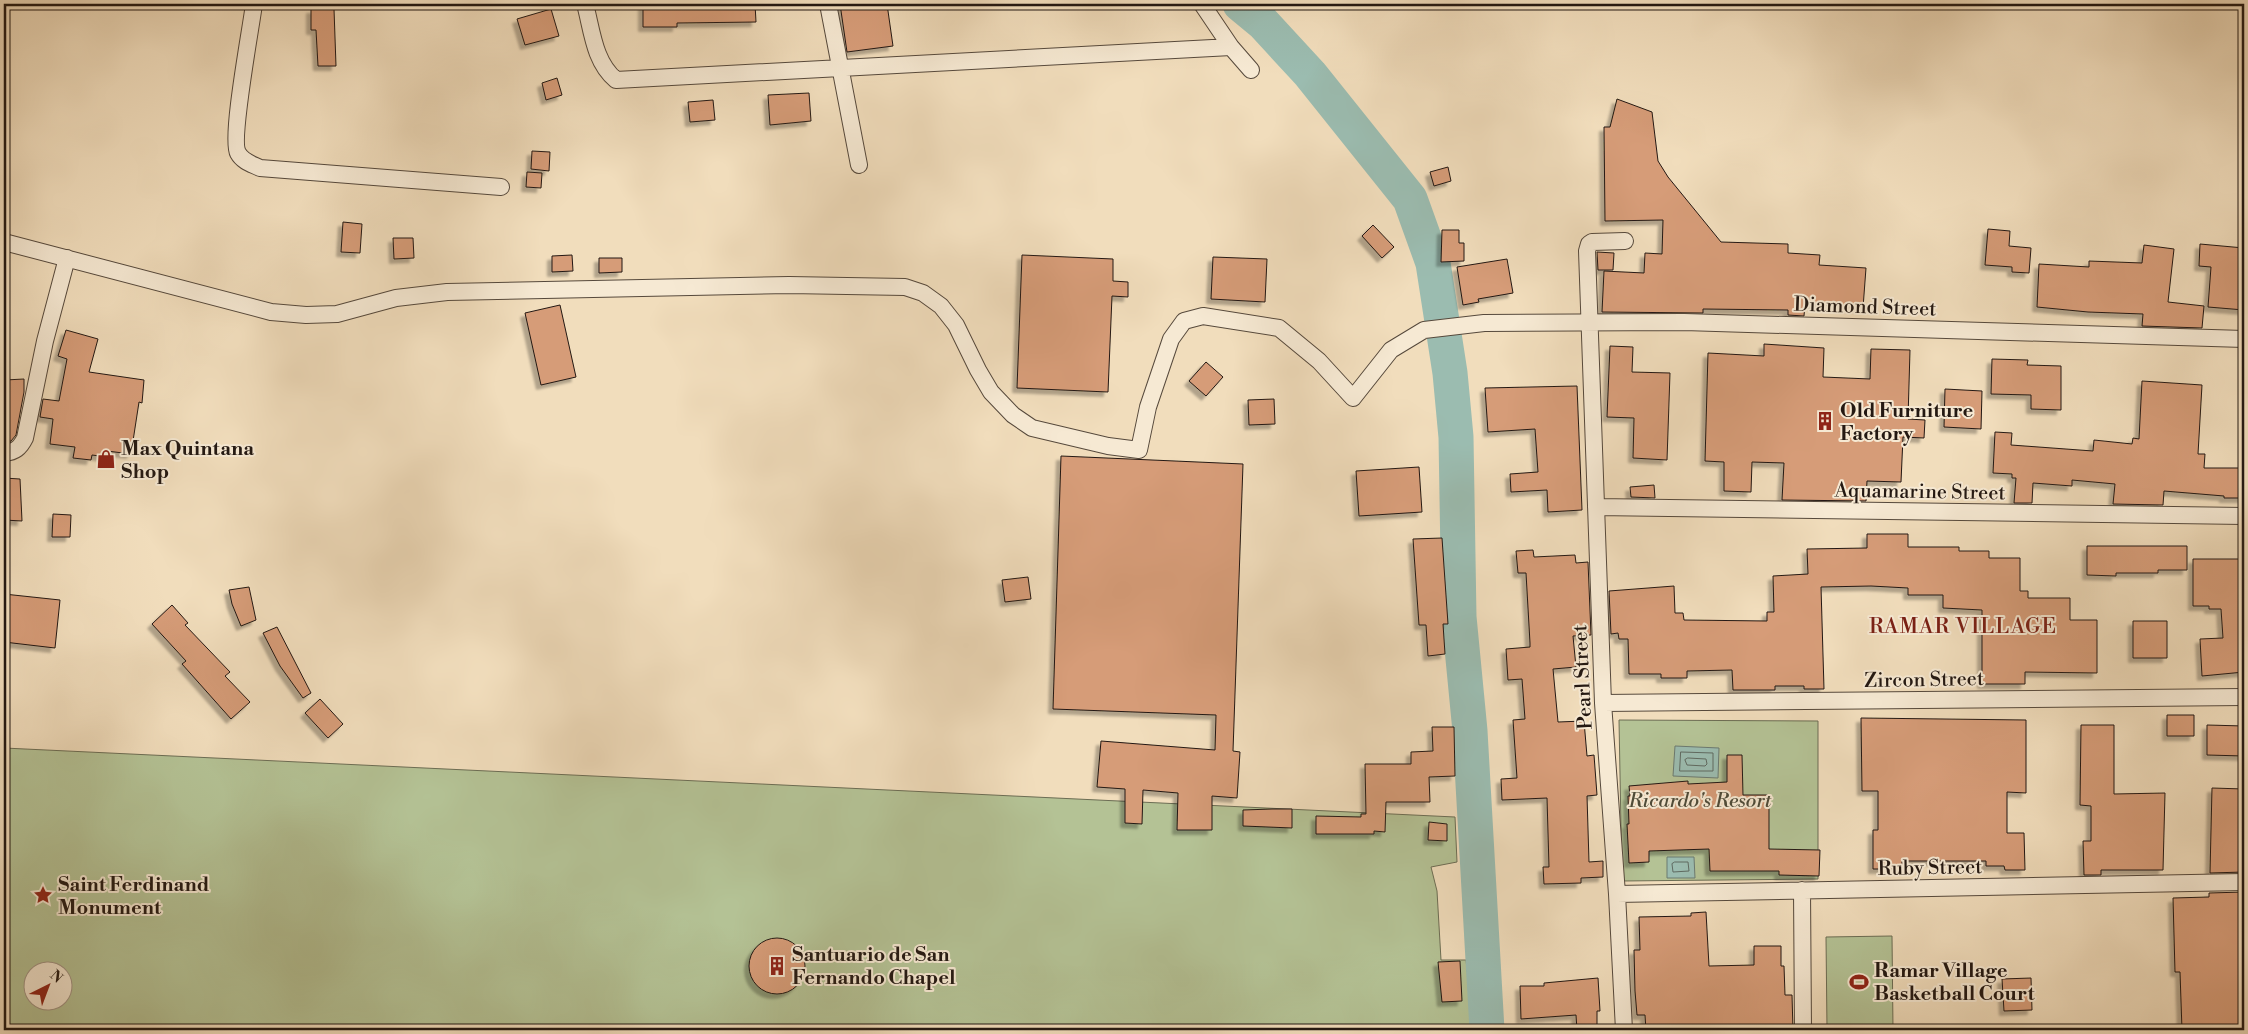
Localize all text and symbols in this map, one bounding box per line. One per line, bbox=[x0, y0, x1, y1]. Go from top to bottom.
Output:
street label: Diamond Street bbox=[1793, 293, 1937, 322]
place label: Old Furniture Factory bbox=[1840, 399, 1973, 447]
building icon: Old Furniture Factory bbox=[1814, 410, 1836, 432]
place label: Max Quintana Shop bbox=[121, 437, 254, 485]
shop icon: Max Quintana Shop bbox=[95, 448, 117, 470]
street label: Aquamarine Street bbox=[1833, 478, 2006, 506]
district label: RAMAR VILLAGE bbox=[1869, 614, 2057, 640]
street label: Pearl Street bbox=[1568, 624, 1599, 730]
street label: Zircon Street bbox=[1864, 667, 1984, 694]
park label: Ricardo's Resort bbox=[1628, 789, 1772, 814]
street label: Ruby Street bbox=[1878, 855, 1983, 882]
place label: Saint Ferdinand Monument bbox=[58, 873, 210, 921]
place icon: Saint Ferdinand Monument bbox=[32, 884, 54, 906]
place label: Santuario de San Fernando Chapel bbox=[792, 943, 956, 991]
building icon: Santuario de San Fernando Chapel bbox=[766, 955, 788, 977]
place label: Ramar Village Basketball Court bbox=[1874, 959, 2035, 1007]
north arrow bbox=[22, 962, 72, 1012]
text: N bbox=[46, 967, 66, 987]
sports icon: Ramar Village Basketball Court bbox=[1848, 971, 1870, 993]

